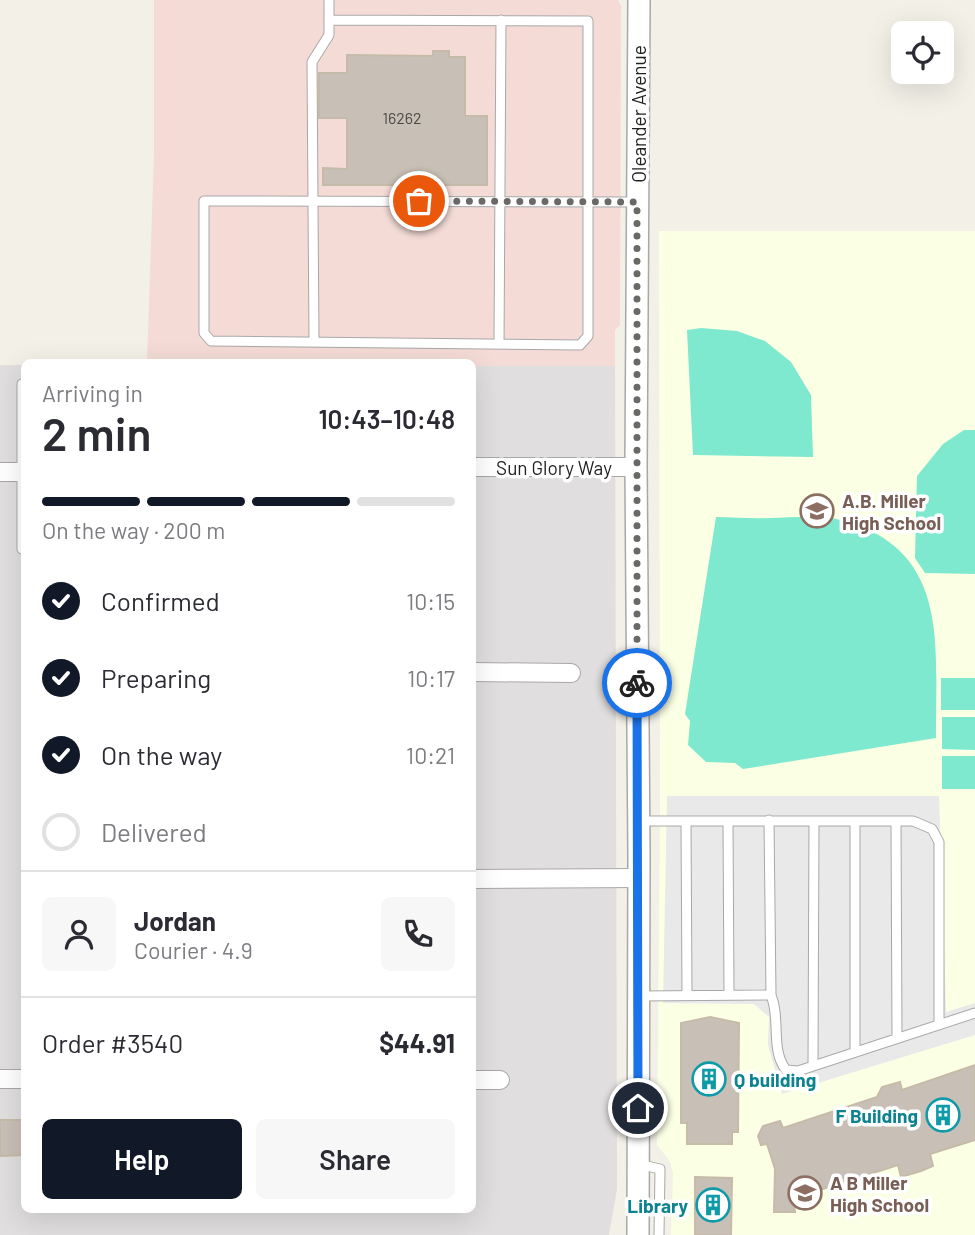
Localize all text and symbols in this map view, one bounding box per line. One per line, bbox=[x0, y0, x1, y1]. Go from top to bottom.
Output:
map controls bbox=[891, 21, 954, 84]
button: locate bbox=[891, 21, 954, 84]
street label: Oleander Avenue bbox=[627, 45, 650, 183]
house number: 16262 bbox=[382, 108, 422, 127]
pin bbox=[389, 171, 449, 231]
icon: bag bbox=[400, 182, 438, 220]
text: Arriving in bbox=[42, 379, 143, 407]
text: 10:43–10:48 bbox=[318, 403, 455, 434]
text: 2 min bbox=[42, 405, 151, 460]
street label: Sun Glory Way bbox=[496, 456, 612, 479]
place label: A.B. Miller High School bbox=[842, 489, 941, 534]
school or university icon: A.B. Miller High School bbox=[798, 492, 836, 530]
text: On the way · 200 m bbox=[42, 516, 225, 544]
icon: check bbox=[42, 582, 80, 620]
text: Confirmed bbox=[101, 585, 220, 616]
text: 10:15 bbox=[406, 587, 455, 615]
courier bbox=[602, 648, 672, 718]
icon: check bbox=[42, 659, 80, 697]
text: Preparing bbox=[101, 662, 211, 693]
text: 10:17 bbox=[407, 664, 455, 692]
icon: bike bbox=[618, 664, 656, 702]
icon: check bbox=[42, 736, 80, 774]
text: On the way bbox=[101, 739, 222, 770]
text: 10:21 bbox=[406, 741, 455, 769]
text: Delivered bbox=[101, 816, 207, 847]
button: person bbox=[42, 897, 116, 971]
button: phone bbox=[381, 897, 455, 971]
text: Jordan bbox=[134, 905, 216, 936]
text: Courier · 4.9 bbox=[134, 936, 253, 964]
text: Order #3540 bbox=[42, 1027, 183, 1058]
text: $44.91 bbox=[379, 1027, 455, 1058]
building icon: Q building bbox=[690, 1060, 728, 1098]
place label: Q building bbox=[734, 1068, 816, 1091]
pin bbox=[608, 1078, 668, 1138]
icon: home bbox=[619, 1089, 657, 1127]
building icon: F Building bbox=[924, 1096, 962, 1134]
place label: F Building bbox=[836, 1104, 918, 1127]
button: Help bbox=[42, 1119, 242, 1199]
button: Share bbox=[256, 1119, 455, 1199]
place label: A B Miller High School bbox=[830, 1171, 929, 1216]
school or university icon: A B Miller High School bbox=[786, 1174, 824, 1212]
building icon: Library bbox=[694, 1186, 732, 1224]
place label: Library bbox=[627, 1194, 688, 1217]

